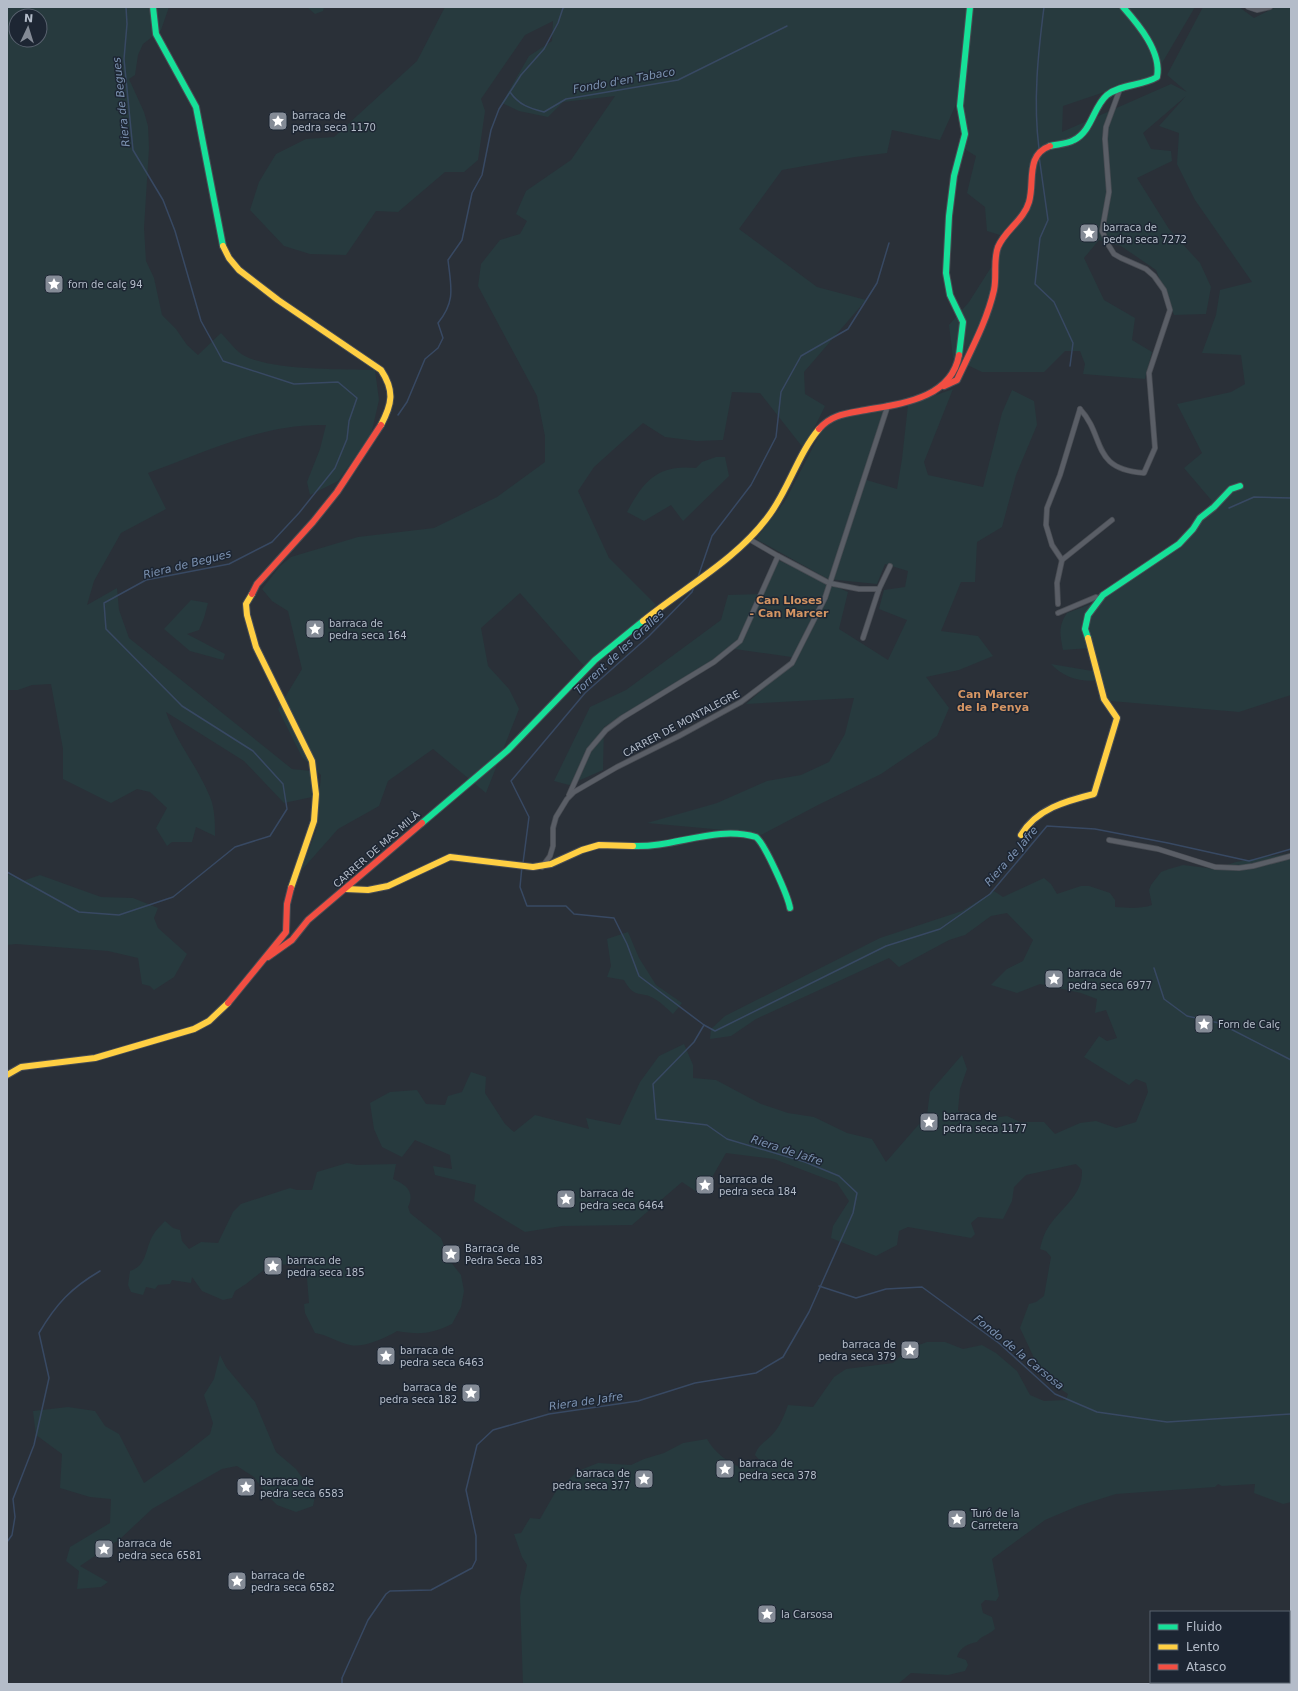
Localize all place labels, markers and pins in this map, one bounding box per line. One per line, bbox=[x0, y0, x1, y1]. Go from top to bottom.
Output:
place icon: barraca de pedra seca 1170 bbox=[267, 110, 289, 132]
place label: barraca de pedra seca 1170 bbox=[292, 110, 376, 133]
place icon: barraca de pedra seca 7272 bbox=[1078, 222, 1100, 244]
place label: barraca de pedra seca 7272 bbox=[1103, 222, 1187, 245]
place icon: forn de calç 94 bbox=[43, 273, 65, 295]
place label: forn de calç 94 bbox=[68, 279, 143, 290]
place icon: barraca de pedra seca 164 bbox=[304, 618, 326, 640]
place label: barraca de pedra seca 164 bbox=[329, 618, 407, 641]
place icon: barraca de pedra seca 6977 bbox=[1043, 968, 1065, 990]
place label: barraca de pedra seca 6977 bbox=[1068, 968, 1152, 991]
place icon: Forn de Calç bbox=[1193, 1013, 1215, 1035]
place label: Forn de Calç bbox=[1218, 1019, 1280, 1030]
place icon: barraca de pedra seca 1177 bbox=[918, 1111, 940, 1133]
place label: barraca de pedra seca 1177 bbox=[943, 1111, 1027, 1134]
place icon: barraca de pedra seca 184 bbox=[694, 1174, 716, 1196]
place label: barraca de pedra seca 184 bbox=[719, 1174, 797, 1197]
place icon: barraca de pedra seca 6464 bbox=[555, 1188, 577, 1210]
place label: barraca de pedra seca 6464 bbox=[580, 1188, 664, 1211]
place icon: Barraca de Pedra Seca 183 bbox=[440, 1243, 462, 1265]
place label: Barraca de Pedra Seca 183 bbox=[465, 1243, 543, 1266]
place icon: barraca de pedra seca 185 bbox=[262, 1255, 284, 1277]
place label: barraca de pedra seca 185 bbox=[287, 1255, 365, 1278]
place label: barraca de pedra seca 379 bbox=[818, 1339, 896, 1362]
place icon: barraca de pedra seca 379 bbox=[899, 1339, 921, 1361]
place icon: barraca de pedra seca 6463 bbox=[375, 1345, 397, 1367]
place label: barraca de pedra seca 6463 bbox=[400, 1345, 484, 1368]
place label: barraca de pedra seca 182 bbox=[379, 1382, 457, 1405]
place icon: barraca de pedra seca 182 bbox=[460, 1382, 482, 1404]
place icon: barraca de pedra seca 378 bbox=[714, 1458, 736, 1480]
place label: barraca de pedra seca 378 bbox=[739, 1458, 817, 1481]
place label: barraca de pedra seca 377 bbox=[552, 1468, 630, 1491]
place icon: barraca de pedra seca 377 bbox=[633, 1468, 655, 1490]
place icon: barraca de pedra seca 6583 bbox=[235, 1476, 257, 1498]
place label: barraca de pedra seca 6583 bbox=[260, 1476, 344, 1499]
place icon: Turó de la Carretera bbox=[946, 1508, 968, 1530]
place label: Turó de la Carretera bbox=[970, 1508, 1020, 1531]
place icon: barraca de pedra seca 6581 bbox=[93, 1538, 115, 1560]
place label: barraca de pedra seca 6581 bbox=[118, 1538, 202, 1561]
place icon: barraca de pedra seca 6582 bbox=[226, 1570, 248, 1592]
place label: barraca de pedra seca 6582 bbox=[251, 1570, 335, 1593]
place icon: la Carsosa bbox=[756, 1603, 778, 1625]
place label: la Carsosa bbox=[781, 1609, 833, 1620]

